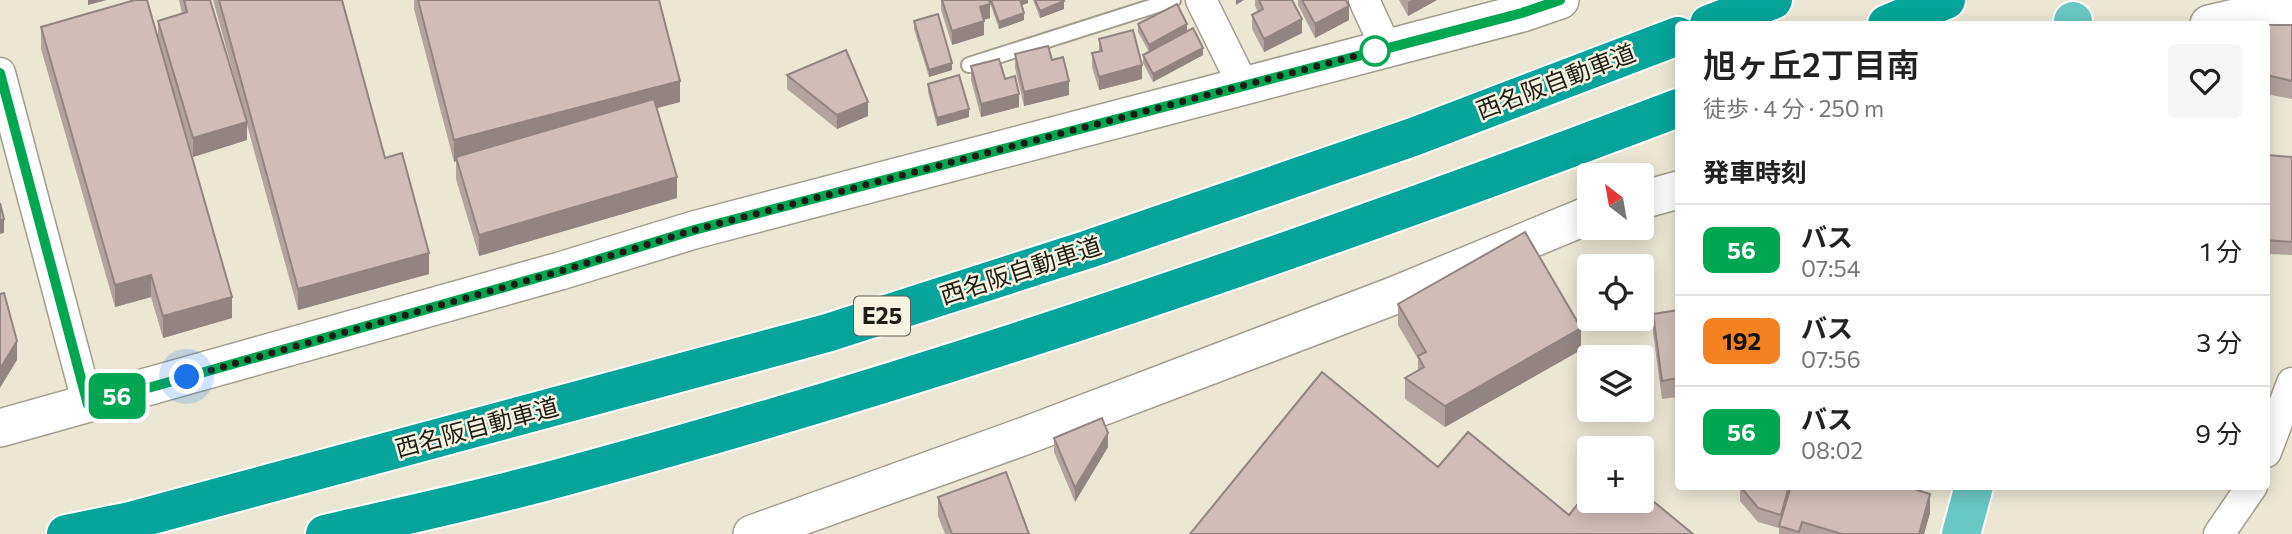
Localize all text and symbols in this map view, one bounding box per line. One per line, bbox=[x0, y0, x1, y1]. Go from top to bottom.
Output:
unlabelled marker bbox=[1360, 36, 1390, 66]
street label: 西名阪自動車道 bbox=[1472, 37, 1639, 124]
text: 旭ヶ丘2丁目南 bbox=[1703, 43, 1920, 84]
button: heart bbox=[2168, 44, 2242, 118]
text: 徒歩 · 4 分 · 250 m bbox=[1703, 94, 1884, 122]
text: 発車時刻 bbox=[1703, 156, 1807, 187]
north arrow bbox=[1577, 163, 1654, 240]
map controls bbox=[1577, 163, 1654, 513]
text: バス bbox=[1801, 221, 1853, 252]
street label: 西名阪自動車道 bbox=[936, 230, 1105, 309]
text: 56 bbox=[1727, 235, 1756, 264]
text: 1 分 bbox=[2200, 235, 2242, 266]
button: locate bbox=[1577, 254, 1654, 331]
text: 07:54 bbox=[1801, 254, 1861, 282]
road number: E25 bbox=[854, 296, 910, 336]
text: バス bbox=[1801, 312, 1853, 343]
text: 192 bbox=[1722, 326, 1761, 355]
text: 3 分 bbox=[2196, 326, 2242, 357]
button: layers bbox=[1577, 345, 1654, 422]
text: 07:56 bbox=[1801, 345, 1861, 373]
your location bbox=[169, 359, 204, 394]
line badge: 56 bbox=[86, 373, 148, 419]
text: 56 bbox=[103, 381, 131, 410]
street label: 西名阪自動車道 bbox=[392, 391, 562, 462]
text: バス bbox=[1801, 403, 1853, 434]
text: 56 bbox=[1727, 417, 1756, 446]
text: 9 分 bbox=[2195, 417, 2242, 448]
button: + bbox=[1577, 436, 1654, 513]
text: 08:02 bbox=[1801, 436, 1863, 464]

